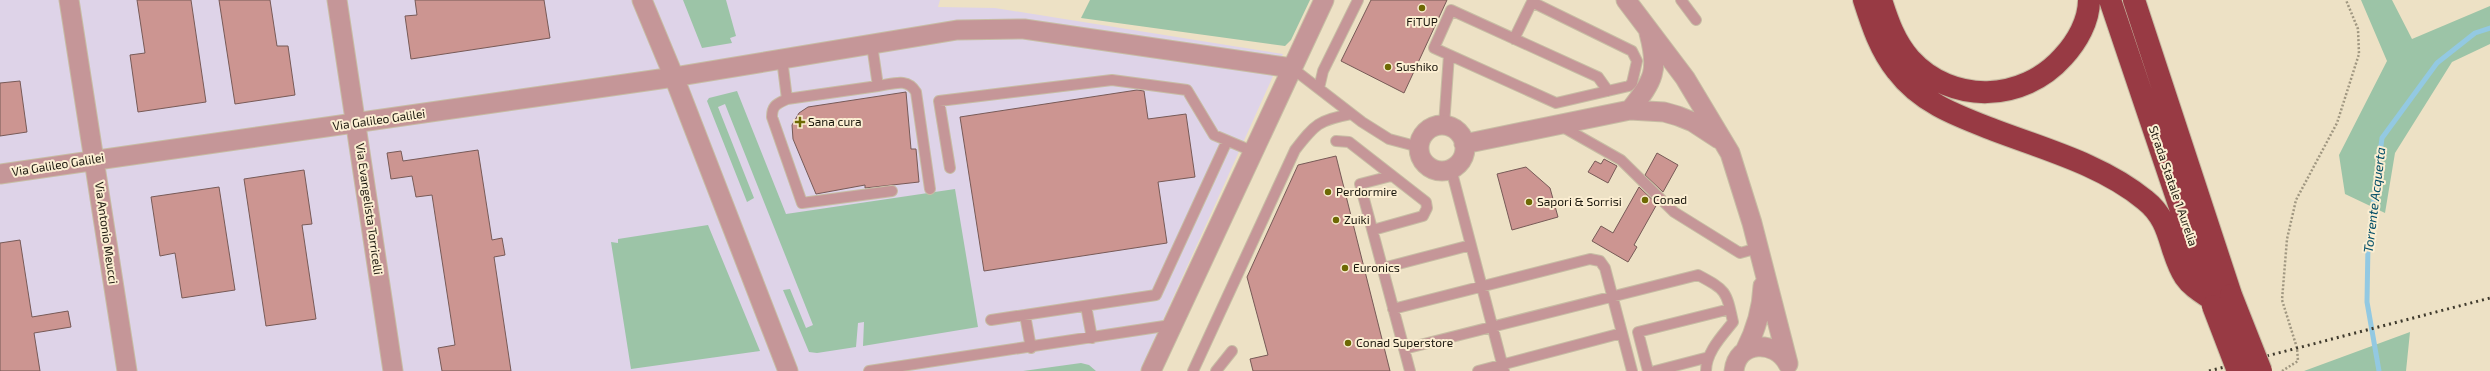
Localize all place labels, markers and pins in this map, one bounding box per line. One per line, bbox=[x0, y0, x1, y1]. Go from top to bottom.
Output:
marker: FiTUP bbox=[1417, 3, 1427, 13]
place label: FiTUP bbox=[1406, 14, 1438, 28]
place label: Sushiko bbox=[1396, 59, 1439, 73]
marker: Sushiko bbox=[1383, 62, 1393, 72]
place label: Sana cura bbox=[808, 114, 862, 128]
marker: Sana cura bbox=[795, 117, 805, 127]
place label: Perdormire bbox=[1336, 184, 1397, 198]
marker: Perdormire bbox=[1323, 187, 1333, 197]
place label: Conad bbox=[1653, 192, 1687, 206]
place label: Sapori & Sorrisi bbox=[1537, 194, 1622, 208]
marker: Conad bbox=[1640, 195, 1650, 205]
marker: Sapori & Sorrisi bbox=[1524, 197, 1534, 207]
place label: Zuiki bbox=[1344, 212, 1370, 226]
marker: Zuiki bbox=[1331, 215, 1341, 225]
place label: Euronics bbox=[1353, 260, 1400, 274]
marker: Euronics bbox=[1340, 263, 1350, 273]
place label: Conad Superstore bbox=[1356, 335, 1453, 349]
marker: Conad Superstore bbox=[1343, 338, 1353, 348]

